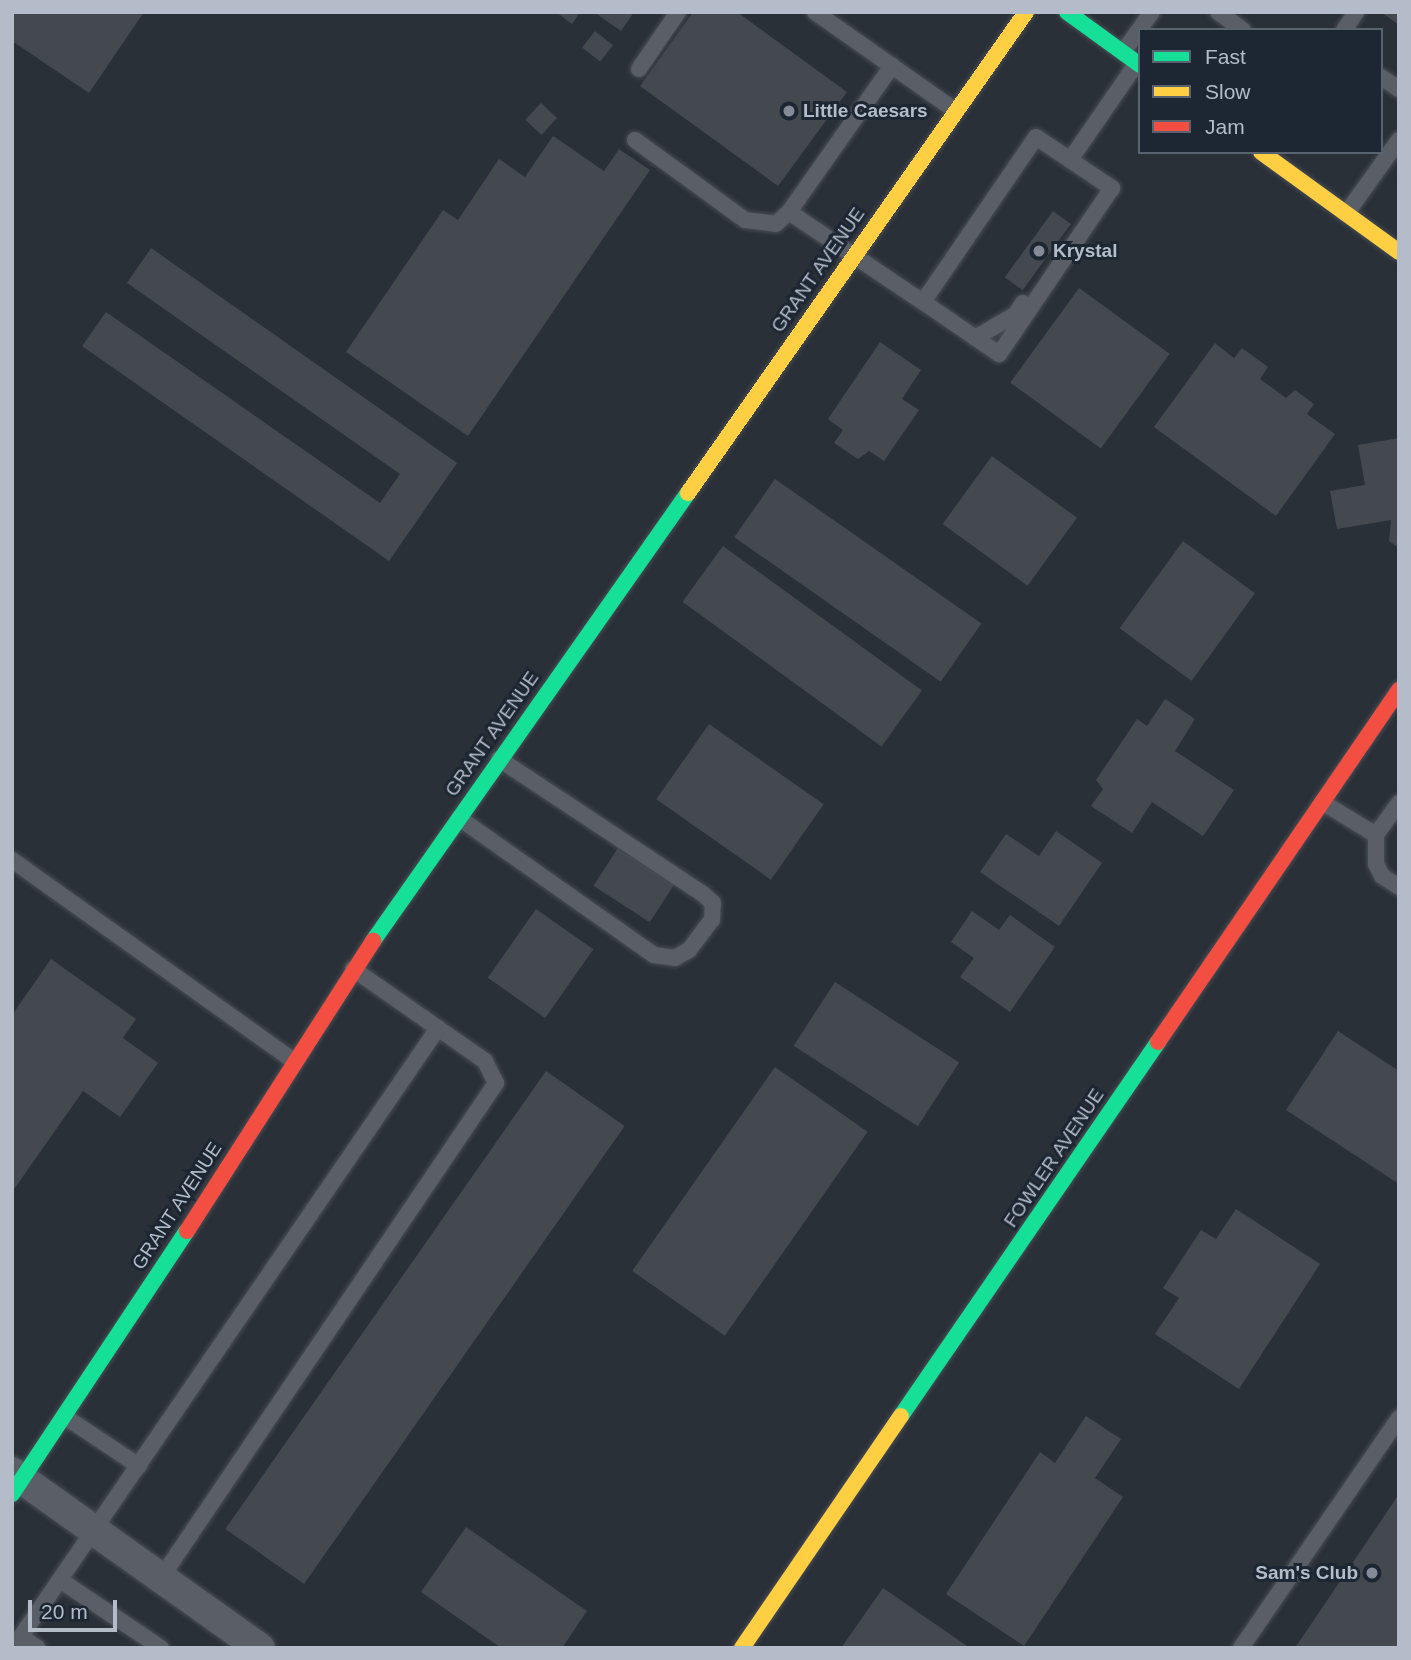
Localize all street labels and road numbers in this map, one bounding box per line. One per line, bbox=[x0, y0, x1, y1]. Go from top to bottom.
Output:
street label: GRANT AVENUE bbox=[766, 203, 870, 337]
street label: GRANT AVENUE bbox=[440, 667, 544, 801]
street label: FOWLER AVENUE bbox=[999, 1084, 1109, 1232]
street label: GRANT AVENUE bbox=[127, 1138, 227, 1274]

